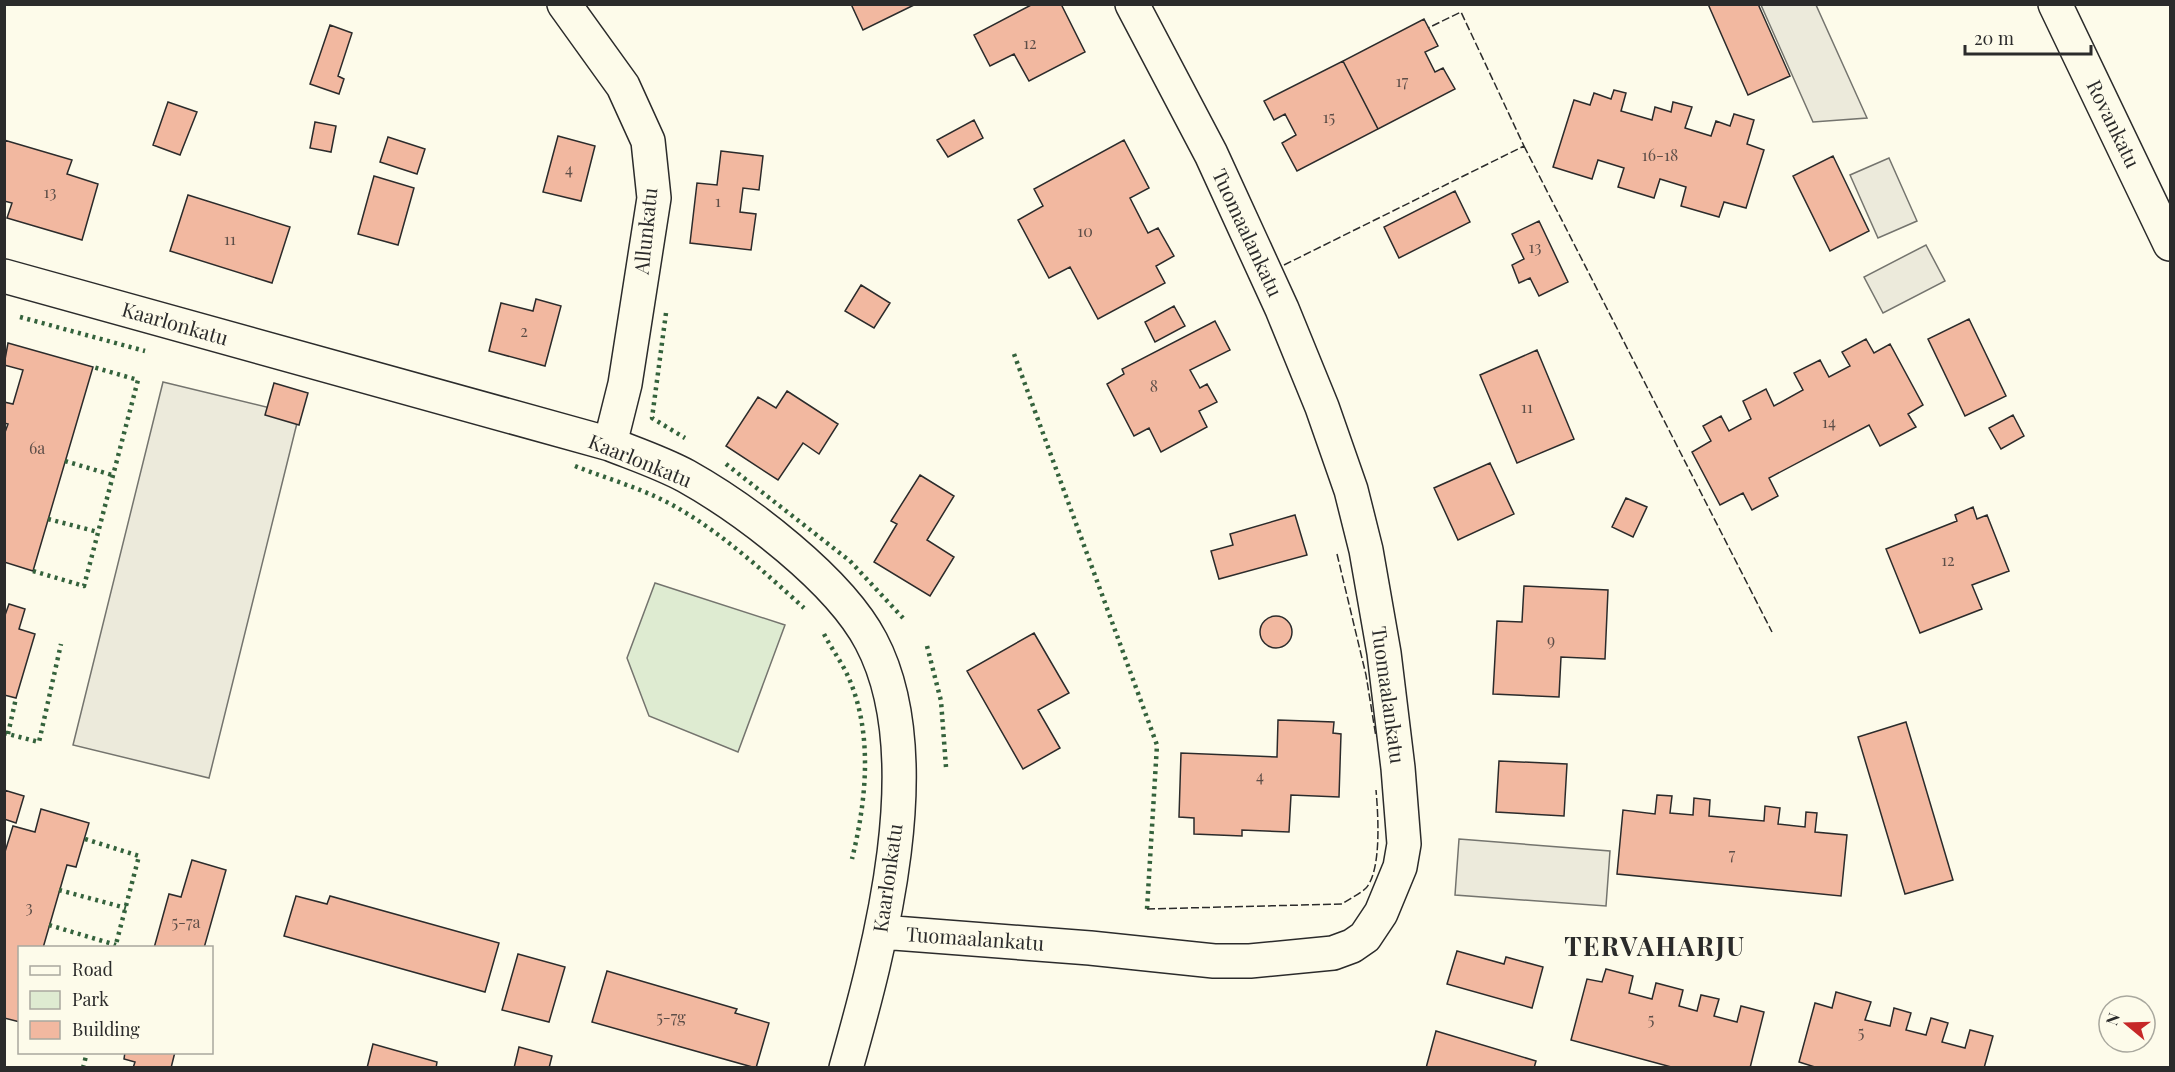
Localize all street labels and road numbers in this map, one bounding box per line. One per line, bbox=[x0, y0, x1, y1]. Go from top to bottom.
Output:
street label: Rovankatu bbox=[2081, 75, 2147, 172]
street label: Tuomaalankatu bbox=[1207, 164, 1290, 301]
street label: Allunkatu bbox=[626, 186, 663, 277]
street label: Kaarlonkatu bbox=[119, 295, 232, 351]
street label: Kaarlonkatu bbox=[585, 427, 697, 493]
street label: Tuomaalankatu bbox=[1366, 624, 1413, 766]
street label: Kaarlonkatu bbox=[866, 821, 908, 934]
street label: Tuomaalankatu bbox=[905, 919, 1045, 956]

